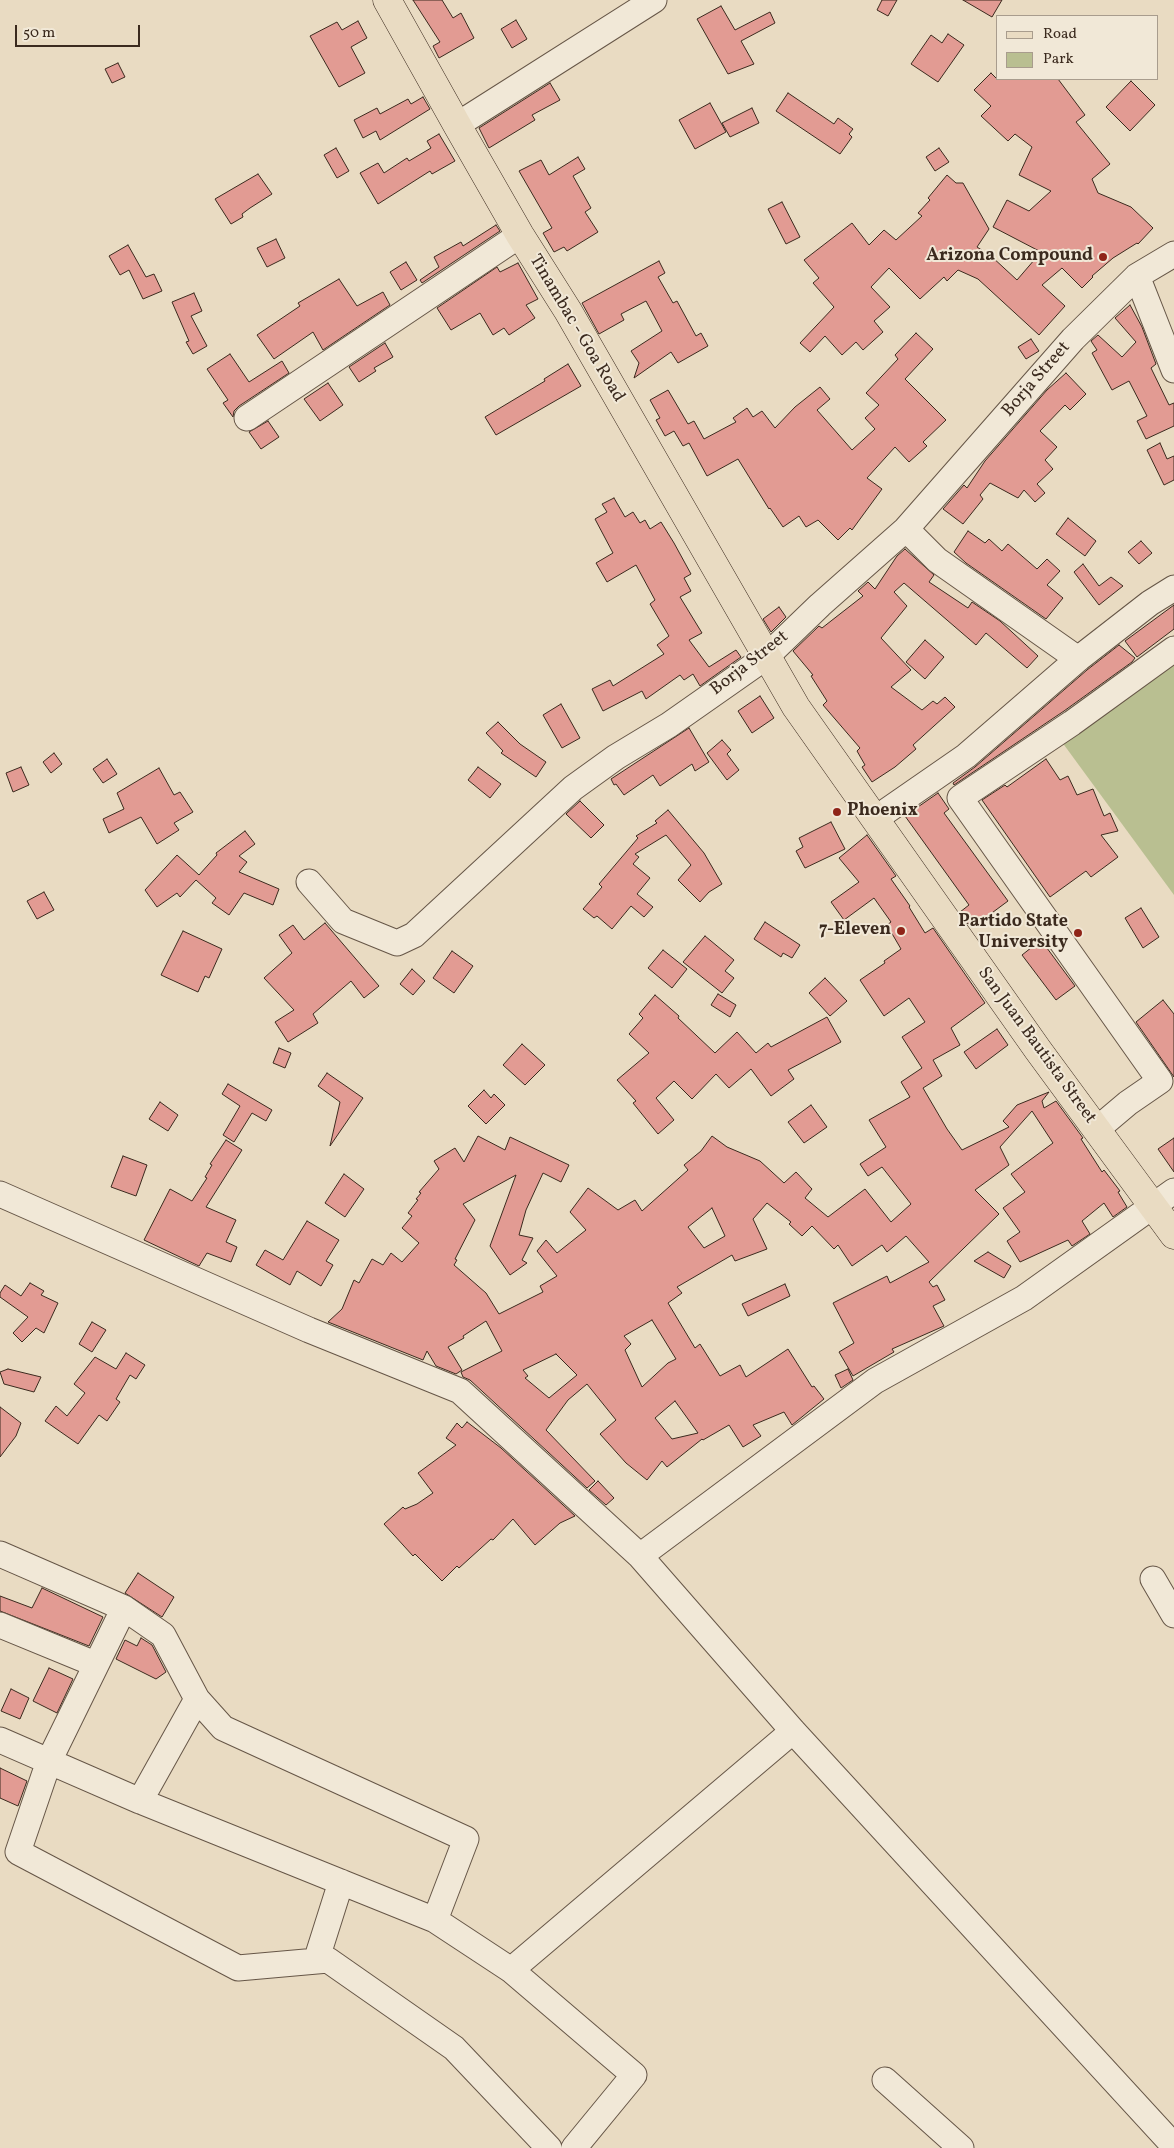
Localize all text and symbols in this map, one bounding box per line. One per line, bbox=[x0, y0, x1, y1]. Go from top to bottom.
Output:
scale bar bbox=[18, 15, 142, 47]
legend bbox=[996, 15, 1159, 80]
text: 50 m bbox=[23, 23, 55, 44]
text: Road bbox=[1043, 24, 1077, 45]
text: Park bbox=[1043, 49, 1074, 70]
place label: Arizona Compound bbox=[926, 246, 1093, 268]
street label: Tinambac - Goa Road bbox=[523, 251, 629, 407]
marker: Arizona Compound bbox=[1097, 251, 1109, 263]
street label: Borja Street bbox=[998, 338, 1076, 422]
street label: Borja Street bbox=[707, 627, 793, 701]
place label: Phoenix bbox=[847, 801, 918, 823]
marker: Phoenix bbox=[831, 806, 843, 818]
place label: Partido State University bbox=[958, 912, 1068, 954]
place label: 7-Eleven bbox=[819, 920, 891, 942]
marker: 7-Eleven bbox=[895, 925, 907, 937]
marker: Partido State University bbox=[1072, 927, 1084, 939]
street label: San Juan Bautista Street bbox=[972, 963, 1100, 1129]

